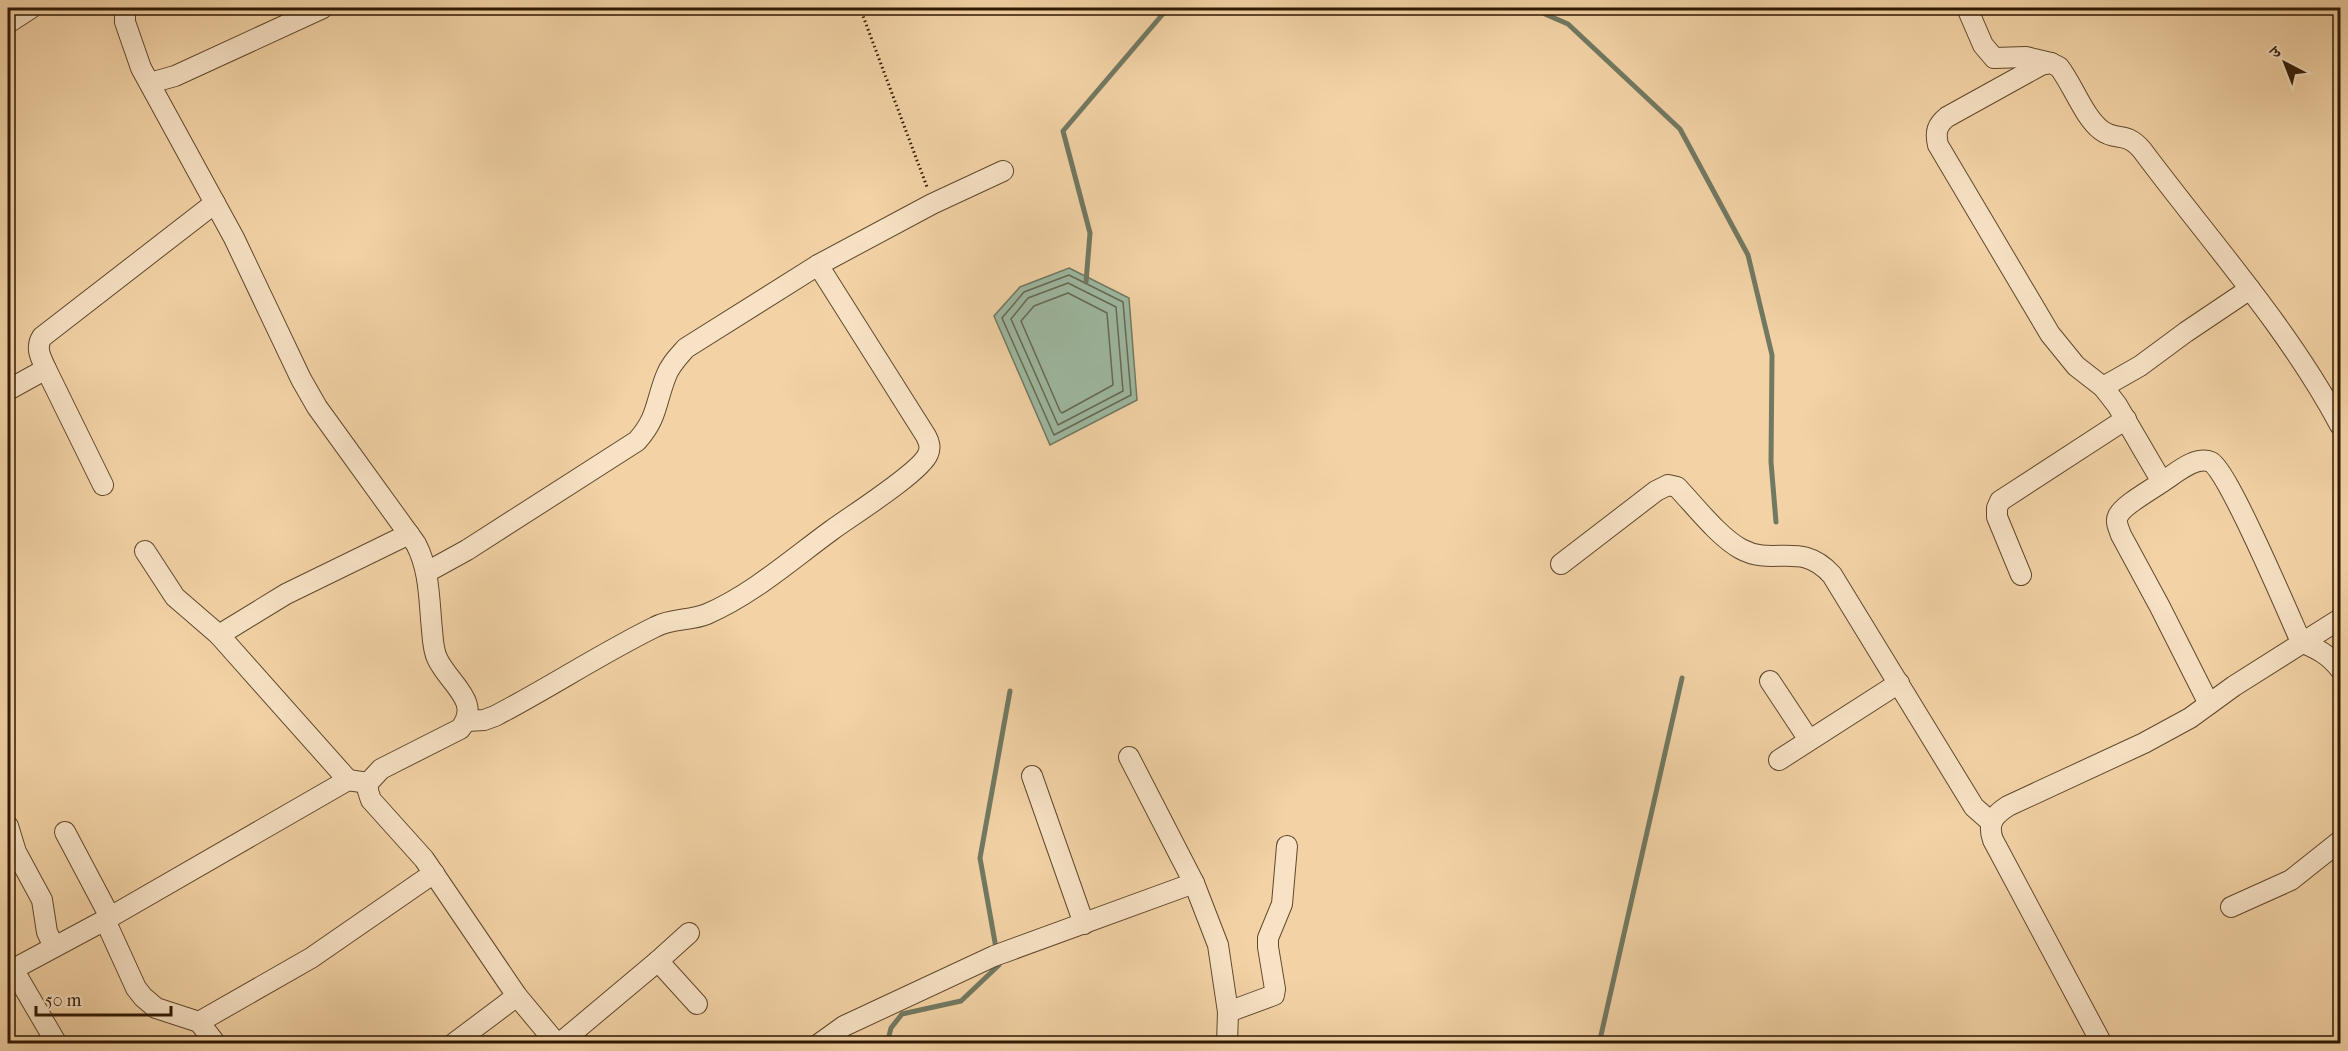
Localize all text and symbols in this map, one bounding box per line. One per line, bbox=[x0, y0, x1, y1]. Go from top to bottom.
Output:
north arrow bbox=[2255, 33, 2315, 93]
text: उ bbox=[2265, 41, 2286, 63]
scale bar bbox=[36, 979, 171, 1017]
text: 50 m bbox=[45, 990, 82, 1011]

